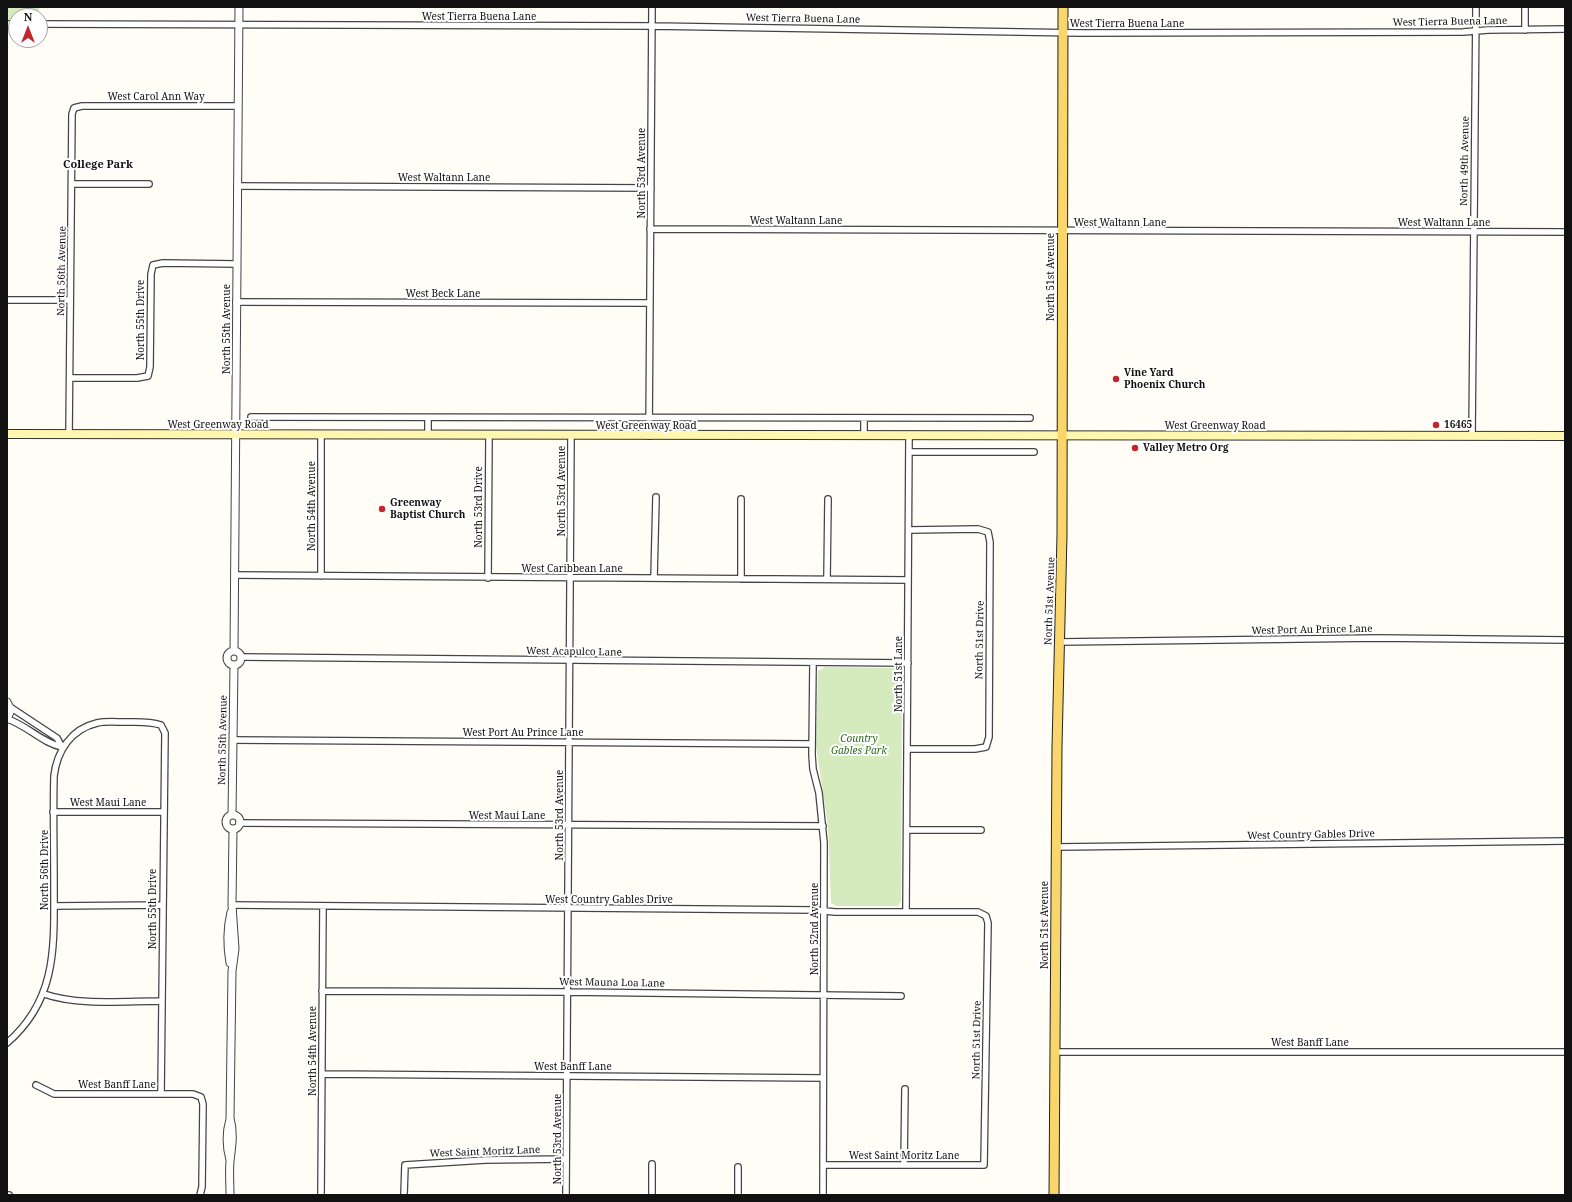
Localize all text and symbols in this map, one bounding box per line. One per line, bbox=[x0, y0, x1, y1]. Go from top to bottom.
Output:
north arrow bbox=[8, 8, 48, 48]
text: N bbox=[24, 9, 32, 24]
street label: West Tierra Buena Lane bbox=[422, 11, 536, 23]
street label: West Tierra Buena Lane bbox=[746, 12, 860, 26]
street label: West Tierra Buena Lane bbox=[1393, 15, 1507, 29]
street label: West Tierra Buena Lane bbox=[1070, 18, 1184, 30]
street label: West Carol Ann Way bbox=[107, 91, 205, 103]
street label: North 49th Avenue bbox=[1458, 116, 1472, 206]
street label: North 53rd Avenue bbox=[636, 128, 648, 218]
district label: College Park bbox=[63, 158, 133, 172]
street label: West Waltann Lane bbox=[398, 172, 490, 184]
street label: West Waltann Lane bbox=[750, 215, 842, 227]
street label: West Waltann Lane bbox=[1074, 217, 1166, 229]
street label: West Waltann Lane bbox=[1398, 217, 1490, 229]
street label: North 56th Avenue bbox=[55, 226, 69, 316]
street label: North 51st Avenue bbox=[1045, 233, 1057, 321]
street label: North 55th Drive bbox=[135, 280, 147, 360]
street label: North 55th Avenue bbox=[221, 284, 233, 374]
street label: West Beck Lane bbox=[406, 288, 480, 300]
place label: Vine Yard Phoenix Church bbox=[1124, 367, 1205, 390]
marker: Vine Yard Phoenix Church bbox=[1111, 374, 1121, 384]
street label: West Greenway Road bbox=[167, 419, 269, 431]
place label: 16465 bbox=[1444, 419, 1472, 431]
street label: West Greenway Road bbox=[595, 420, 697, 432]
street label: West Greenway Road bbox=[1164, 420, 1266, 432]
marker: 16465 bbox=[1431, 420, 1441, 430]
place label: Valley Metro Org bbox=[1143, 442, 1228, 454]
marker: Valley Metro Org bbox=[1130, 443, 1140, 453]
street label: North 53rd Avenue bbox=[556, 446, 568, 536]
street label: North 54th Avenue bbox=[306, 461, 318, 551]
street label: North 53rd Drive bbox=[473, 466, 485, 548]
place label: Greenway Baptist Church bbox=[390, 497, 465, 520]
marker: Greenway Baptist Church bbox=[377, 504, 387, 514]
street label: North 51st Avenue bbox=[1042, 557, 1058, 645]
street label: West Caribbean Lane bbox=[521, 563, 623, 575]
street label: North 51st Drive bbox=[973, 601, 987, 679]
street label: West Port Au Prince Lane bbox=[1251, 623, 1373, 637]
street label: North 51st Lane bbox=[893, 636, 905, 712]
street label: West Acapulco Lane bbox=[526, 645, 622, 659]
street label: North 55th Avenue bbox=[216, 695, 230, 785]
street label: West Port Au Prince Lane bbox=[462, 727, 584, 739]
park label: Country Gables Park bbox=[831, 733, 887, 756]
street label: North 53rd Avenue bbox=[554, 770, 566, 860]
street label: West Maui Lane bbox=[70, 797, 146, 809]
street label: West Maui Lane bbox=[469, 810, 545, 822]
street label: West Country Gables Drive bbox=[1247, 828, 1375, 842]
street label: North 56th Drive bbox=[39, 830, 51, 910]
street label: North 55th Drive bbox=[147, 869, 159, 949]
street label: North 51st Avenue bbox=[1039, 881, 1051, 969]
street label: North 52nd Avenue bbox=[809, 883, 821, 975]
street label: West Country Gables Drive bbox=[545, 894, 673, 906]
street label: West Mauna Loa Lane bbox=[559, 976, 665, 990]
street label: North 51st Drive bbox=[970, 1001, 984, 1079]
street label: North 54th Avenue bbox=[307, 1006, 319, 1096]
street label: West Banff Lane bbox=[1271, 1037, 1349, 1049]
street label: West Banff Lane bbox=[534, 1061, 612, 1073]
street label: West Banff Lane bbox=[78, 1079, 156, 1091]
street label: North 53rd Avenue bbox=[552, 1094, 564, 1184]
street label: West Saint Moritz Lane bbox=[430, 1144, 540, 1160]
street label: West Saint Moritz Lane bbox=[849, 1150, 959, 1162]

